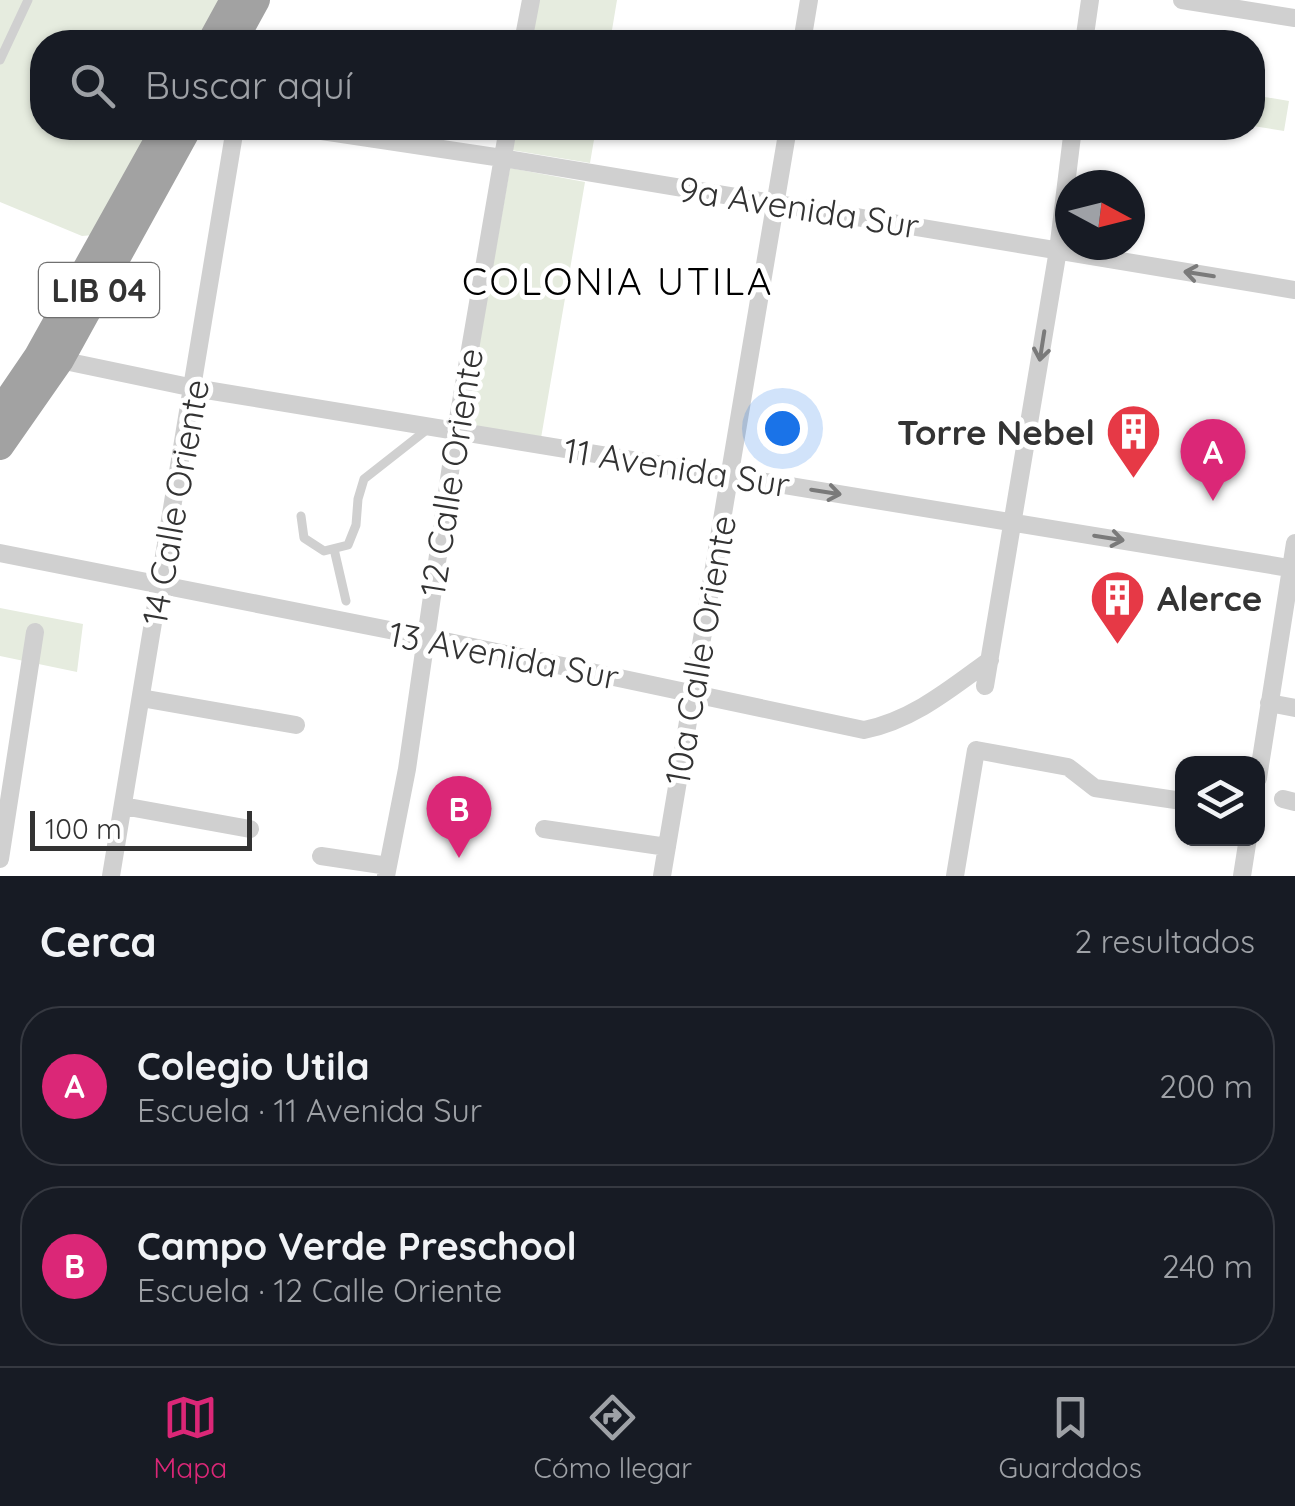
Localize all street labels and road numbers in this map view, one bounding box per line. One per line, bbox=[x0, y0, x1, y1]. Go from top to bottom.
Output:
street label: 9a Avenida Sur bbox=[676, 166, 922, 248]
road number: LIB 04 bbox=[39, 263, 159, 317]
street label: 12 Calle Oriente bbox=[410, 345, 492, 599]
street label: 14 Calle Oriente bbox=[132, 376, 218, 628]
street label: 11 Avenida Sur bbox=[561, 427, 793, 507]
street label: 10a Calle Oriente bbox=[655, 512, 745, 788]
street label: 13 Avenida Sur bbox=[385, 611, 623, 699]

